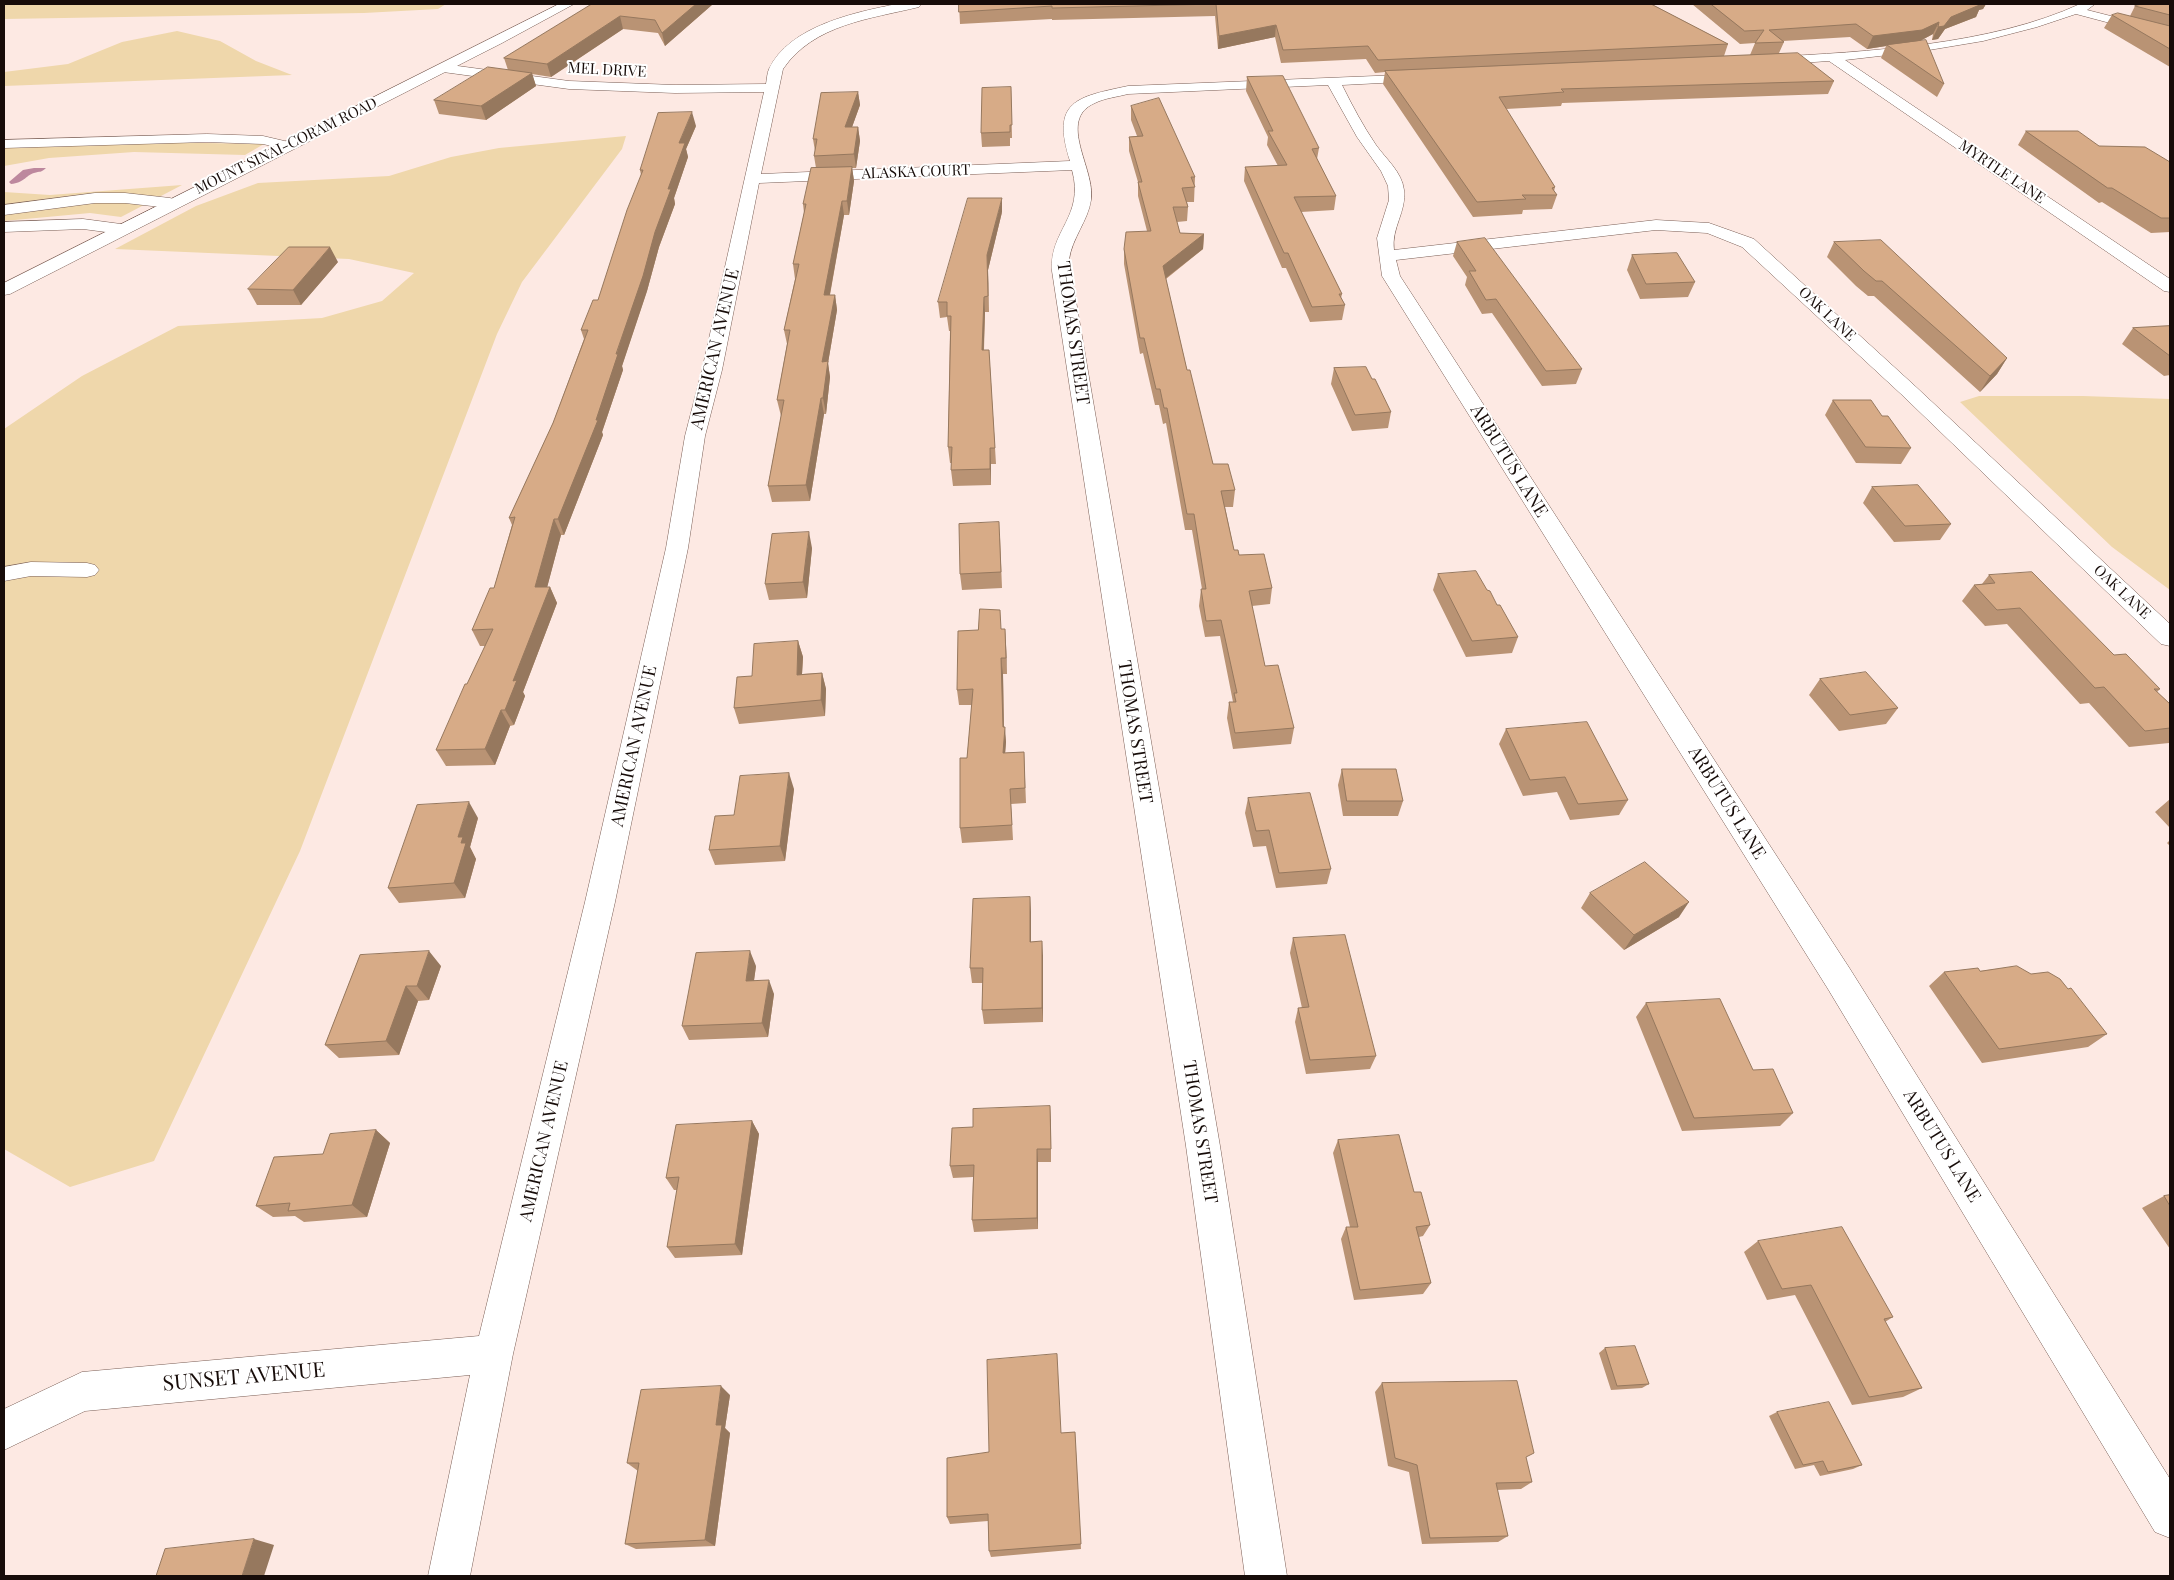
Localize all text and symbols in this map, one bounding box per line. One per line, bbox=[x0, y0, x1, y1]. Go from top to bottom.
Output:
street label: MEL DRIVE bbox=[567, 59, 647, 81]
street label: MOUNT SINAI-CORAM ROAD bbox=[192, 94, 380, 198]
street label: MYRTLE LANE bbox=[1955, 137, 2049, 207]
street label: ALASKA COURT bbox=[861, 161, 971, 183]
street label: THOMAS STREET bbox=[1052, 260, 1094, 406]
street label: AMERICAN AVENUE bbox=[686, 266, 744, 432]
street label: OAK LANE bbox=[1795, 283, 1859, 345]
street label: ARBUTUS LANE bbox=[1466, 401, 1552, 521]
street label: OAK LANE bbox=[2090, 561, 2154, 623]
street label: THOMAS STREET bbox=[1113, 659, 1157, 805]
street label: AMERICAN AVENUE bbox=[606, 663, 662, 829]
street label: ARBUTUS LANE bbox=[1684, 743, 1770, 863]
street label: AMERICAN AVENUE bbox=[515, 1058, 573, 1224]
street label: THOMAS STREET bbox=[1178, 1059, 1222, 1205]
street label: ARBUTUS LANE bbox=[1899, 1086, 1985, 1206]
street label: SUNSET AVENUE bbox=[162, 1357, 326, 1397]

